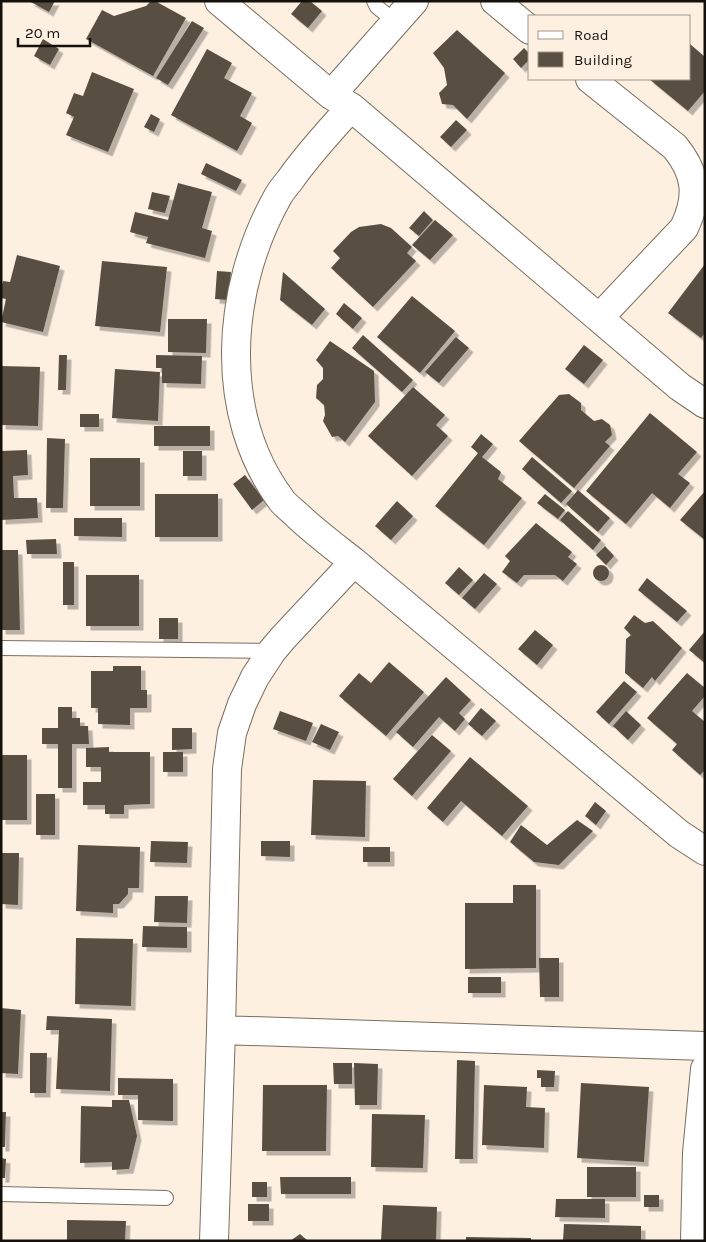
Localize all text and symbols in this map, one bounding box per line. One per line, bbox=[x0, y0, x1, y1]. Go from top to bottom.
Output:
scale bar bbox=[18, 15, 90, 47]
legend bbox=[528, 15, 691, 80]
text: 20 m bbox=[25, 24, 60, 42]
text: Road bbox=[574, 26, 609, 44]
text: Building bbox=[574, 51, 632, 69]

